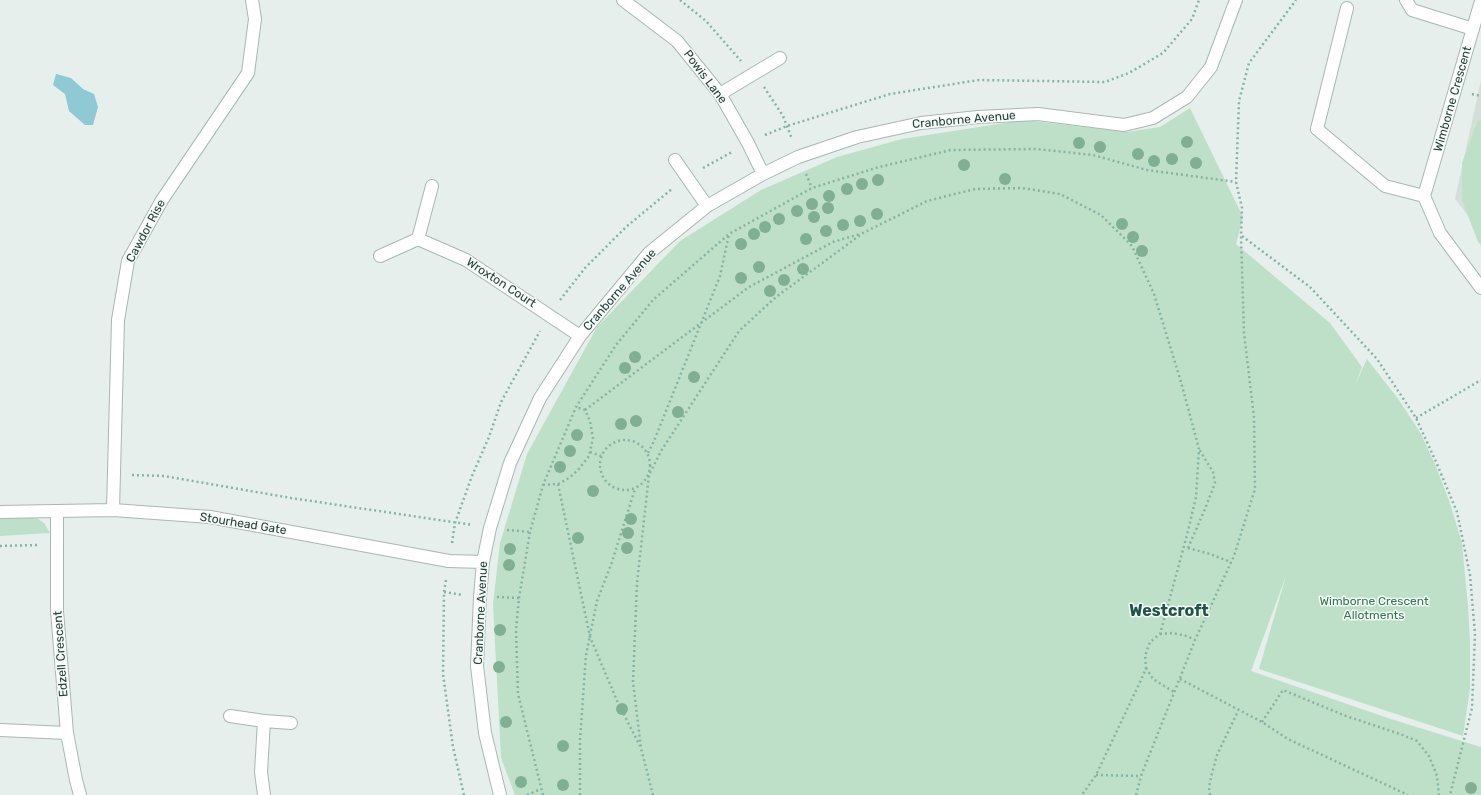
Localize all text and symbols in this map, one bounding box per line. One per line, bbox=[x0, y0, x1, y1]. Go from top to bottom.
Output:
street label: Wimborne Crescent bbox=[1431, 45, 1475, 153]
street label: Powis Lane bbox=[680, 47, 730, 107]
street label: Cranborne Avenue bbox=[912, 108, 1016, 132]
street label: Cawdor Rise bbox=[123, 197, 169, 265]
street label: Cranborne Avenue bbox=[580, 246, 660, 334]
street label: Wroxton Court bbox=[463, 255, 539, 311]
street label: Stourhead Gate bbox=[199, 510, 287, 538]
street label: Cranborne Avenue bbox=[471, 561, 491, 665]
park label: Wimborne Crescent Allotments bbox=[1319, 595, 1429, 623]
district label: Westcroft bbox=[1129, 601, 1209, 621]
street label: Edzell Crescent bbox=[51, 610, 71, 698]

